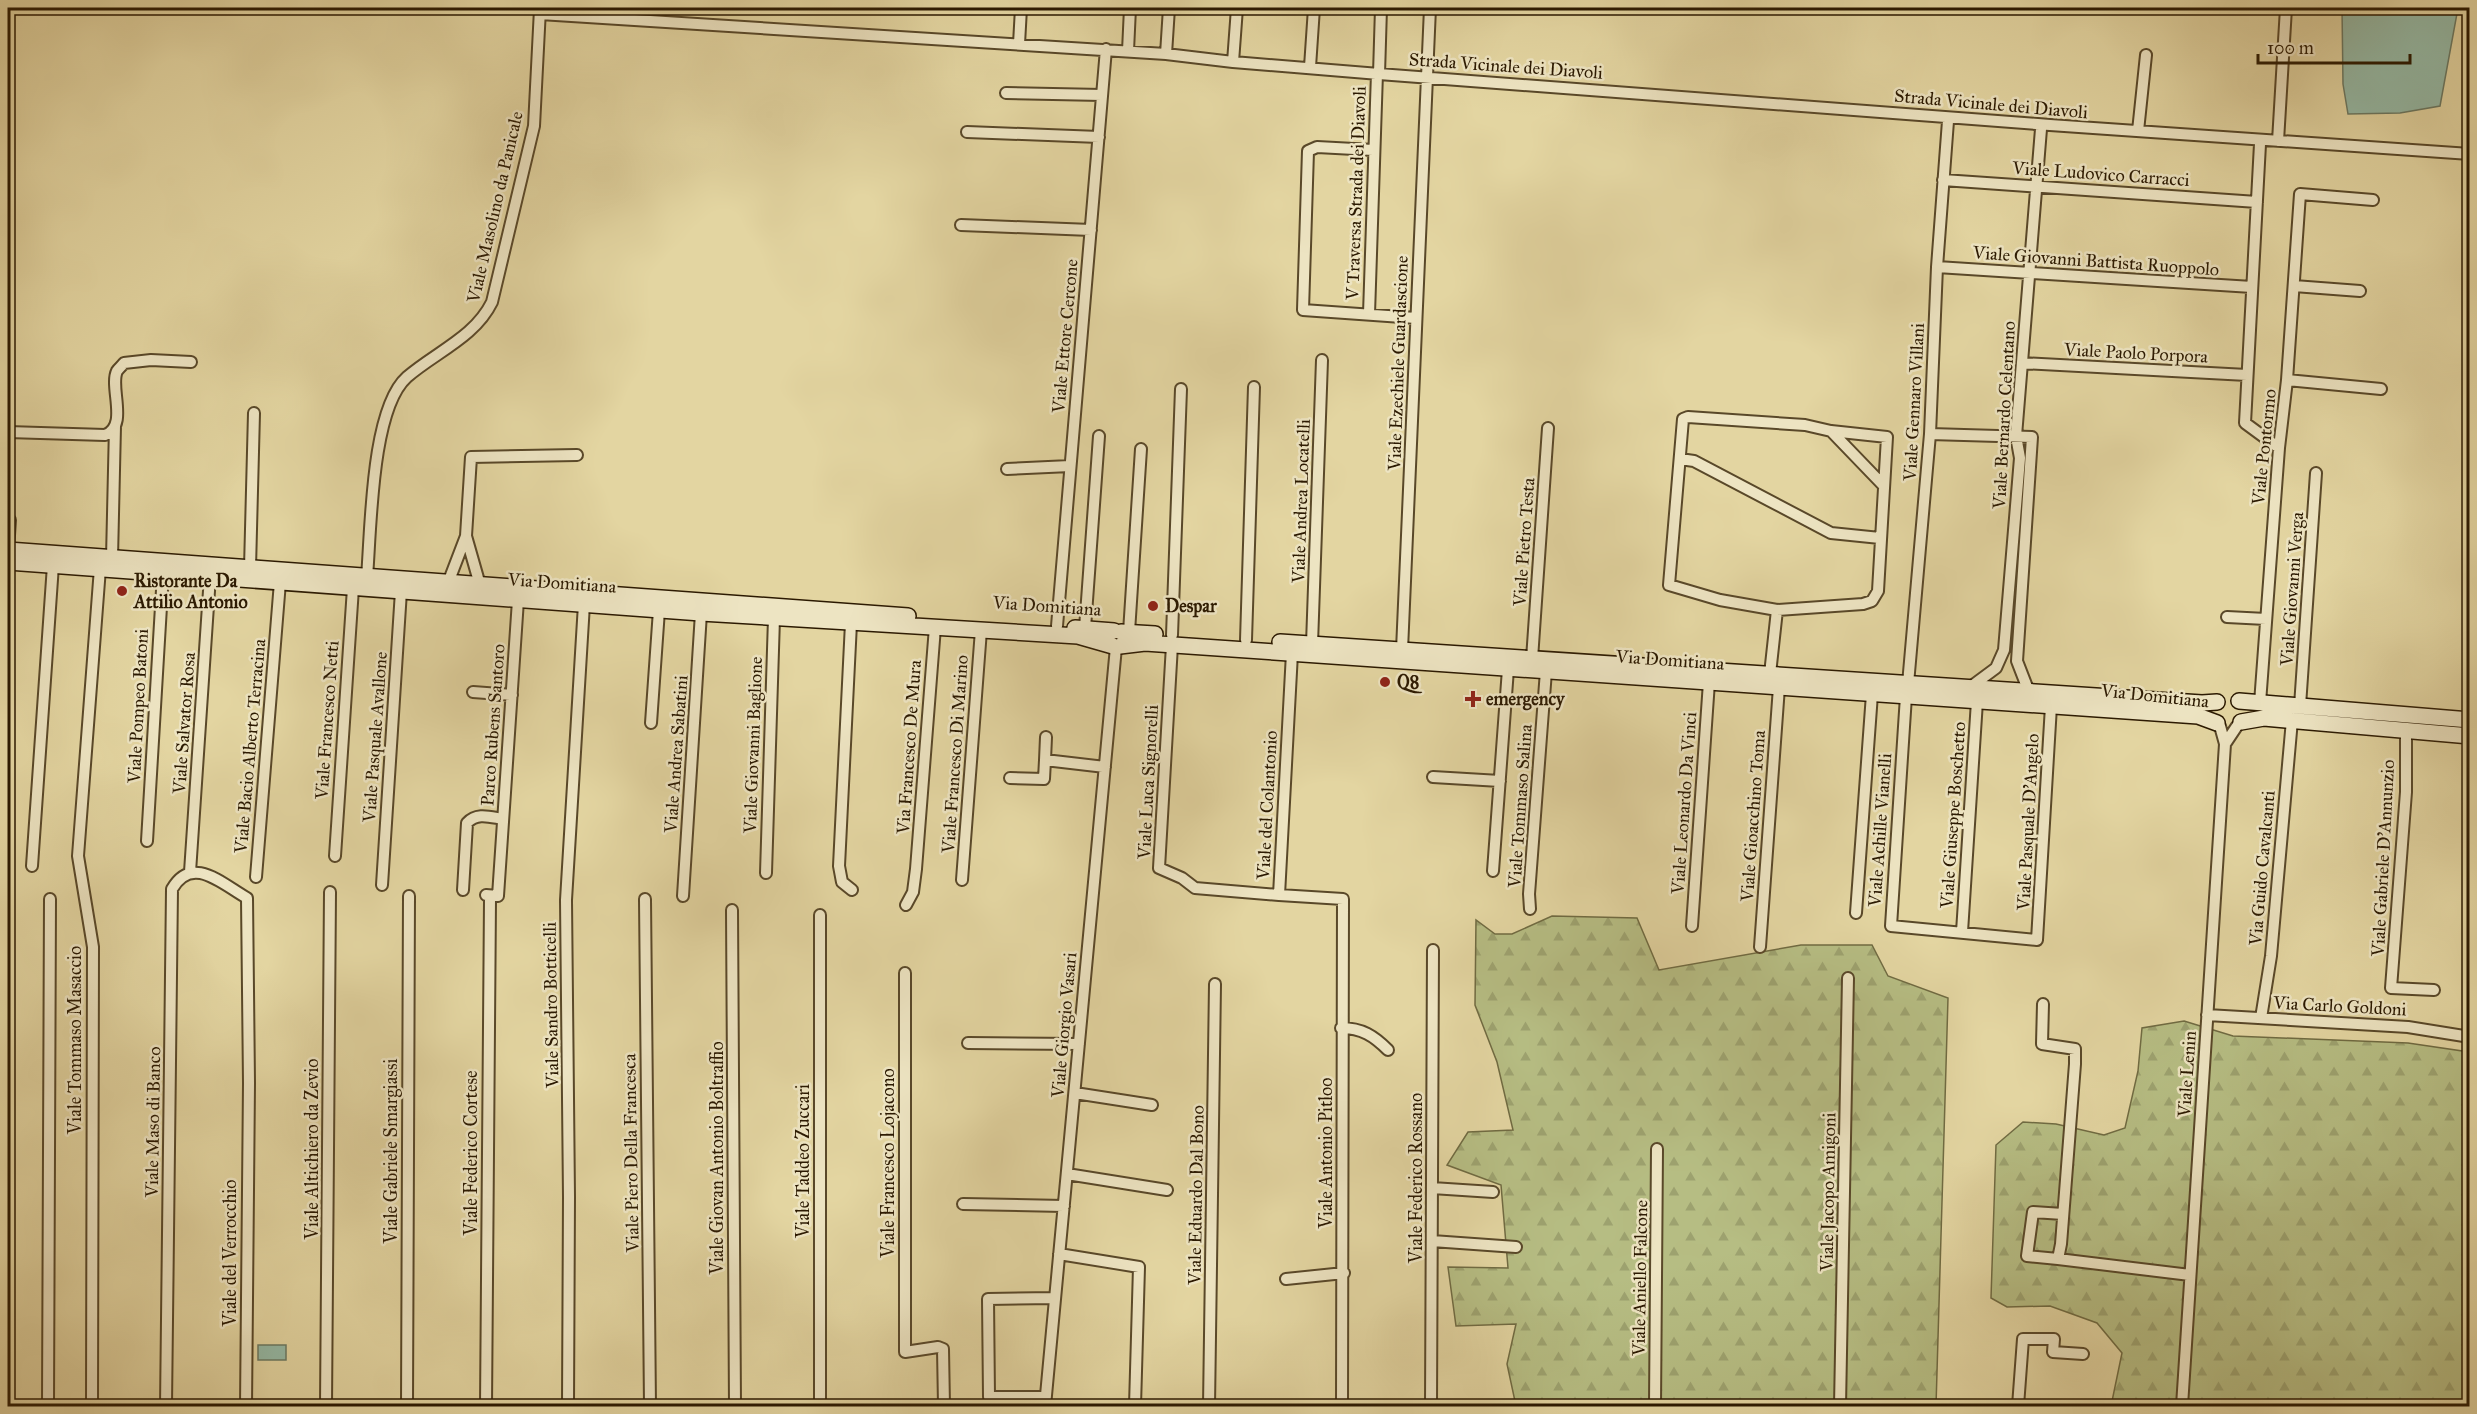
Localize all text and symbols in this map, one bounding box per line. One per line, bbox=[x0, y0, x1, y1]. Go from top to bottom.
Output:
scale bar bbox=[2258, 27, 2410, 65]
text: 100 m bbox=[2267, 37, 2314, 59]
street label: Strada Vicinale dei Diavoli bbox=[1408, 48, 1604, 84]
street label: Strada Vicinale dei Diavoli bbox=[1893, 85, 2089, 123]
street label: V Traversa Strada dei Diavoli bbox=[1341, 86, 1371, 301]
street label: Viale Masolino da Panicale bbox=[462, 109, 528, 306]
street label: Viale Ludovico Carracci bbox=[2011, 157, 2190, 191]
street label: Viale Giovanni Battista Ruoppolo bbox=[1971, 241, 2220, 281]
street label: Viale Ezechiele Guardascione bbox=[1383, 255, 1413, 472]
street label: Viale Ettore Cercone bbox=[1047, 258, 1083, 415]
street label: Viale Bernardo Celentano bbox=[1988, 320, 2020, 511]
street label: Viale Gennaro Villani bbox=[1899, 322, 1929, 483]
street label: Viale Paolo Porpora bbox=[2062, 338, 2209, 368]
street label: Viale Pontormo bbox=[2247, 388, 2281, 507]
street label: Viale Andrea Locatelli bbox=[1287, 419, 1315, 584]
street label: Viale Pietro Testa bbox=[1508, 477, 1539, 608]
street label: Viale Giovanni Verga bbox=[2276, 511, 2309, 668]
street label: Via Domitiana bbox=[506, 568, 617, 598]
place label: Ristorante Da Attilio Antonio bbox=[133, 570, 248, 613]
marker: Ristorante Da Attilio Antonio bbox=[115, 584, 129, 598]
street label: Via Domitiana bbox=[991, 591, 1102, 621]
place label: Despar bbox=[1165, 595, 1218, 618]
marker: Despar bbox=[1146, 599, 1160, 613]
street label: Viale Pompeo Batoni bbox=[123, 628, 153, 785]
street label: Viale Bacio Alberto Terracina bbox=[230, 638, 270, 855]
street label: Viale Francesco Netti bbox=[310, 640, 344, 801]
street label: Parco Rubens Santoro bbox=[476, 643, 510, 807]
street label: Via Domitiana bbox=[1614, 645, 1725, 675]
street label: Viale Salvator Rosa bbox=[168, 651, 200, 796]
street label: Viale Pasquale Avallone bbox=[358, 651, 393, 824]
street label: Viale Francesco Di Marino bbox=[937, 654, 973, 855]
street label: Viale Giovanni Baglione bbox=[739, 656, 768, 835]
street label: Via Francesco De Mura bbox=[892, 659, 926, 836]
place label: Q8 bbox=[1397, 671, 1423, 694]
street label: Viale Andrea Sabatini bbox=[659, 674, 692, 835]
marker: Q8 bbox=[1378, 675, 1392, 689]
street label: Via Domitiana bbox=[2099, 679, 2211, 713]
place label: emergency bbox=[1486, 688, 1566, 711]
marker: emergency bbox=[1464, 690, 1482, 708]
street label: Viale Luca Signorelli bbox=[1133, 704, 1164, 861]
street label: Viale Leonardo Da Vinci bbox=[1667, 711, 1701, 896]
street label: Viale Giuseppe Boschetto bbox=[1935, 721, 1970, 910]
street label: Viale Tommaso Salina bbox=[1503, 723, 1537, 889]
street label: Viale Gioacchino Toma bbox=[1736, 729, 1770, 903]
street label: Viale del Colantonio bbox=[1252, 730, 1282, 881]
street label: Viale Pasquale D'Angelo bbox=[2012, 733, 2045, 912]
street label: Viale Achille Vianelli bbox=[1864, 752, 1896, 908]
street label: Viale Gabriele D'Annunzio bbox=[2367, 759, 2399, 958]
street label: Via Guido Cavalcanti bbox=[2244, 789, 2280, 947]
street label: Viale Sandro Botticelli bbox=[539, 922, 563, 1089]
street label: Viale Tommaso Masaccio bbox=[64, 946, 86, 1135]
street label: Viale Giorgio Vasari bbox=[1047, 951, 1082, 1100]
street label: Via Carlo Goldoni bbox=[2272, 991, 2407, 1020]
street label: Viale Lenin bbox=[2173, 1030, 2201, 1119]
street label: Viale Giovan Antonio Boltraffio bbox=[706, 1041, 728, 1276]
street label: Viale Maso di Banco bbox=[141, 1046, 165, 1199]
street label: Viale Piero Della Francesca bbox=[618, 1053, 644, 1254]
street label: Viale Altichiero da Zevio bbox=[301, 1058, 323, 1241]
street label: Viale Gabriele Smargiassi bbox=[380, 1059, 403, 1244]
street label: Viale Francesco Lojacono bbox=[877, 1068, 899, 1259]
street label: Viale Federico Cortese bbox=[460, 1070, 482, 1237]
street label: Viale Antonio Pitloo bbox=[1315, 1077, 1337, 1230]
street label: Viale Taddeo Zuccari bbox=[792, 1084, 814, 1239]
street label: Viale Federico Rossano bbox=[1405, 1093, 1427, 1264]
street label: Viale Eduardo Dal Bono bbox=[1183, 1105, 1209, 1286]
street label: Viale Jacopo Amigoni bbox=[1816, 1112, 1841, 1273]
street label: Viale del Verrocchio bbox=[219, 1179, 241, 1328]
street label: Viale Aniello Falcone bbox=[1628, 1200, 1652, 1357]

